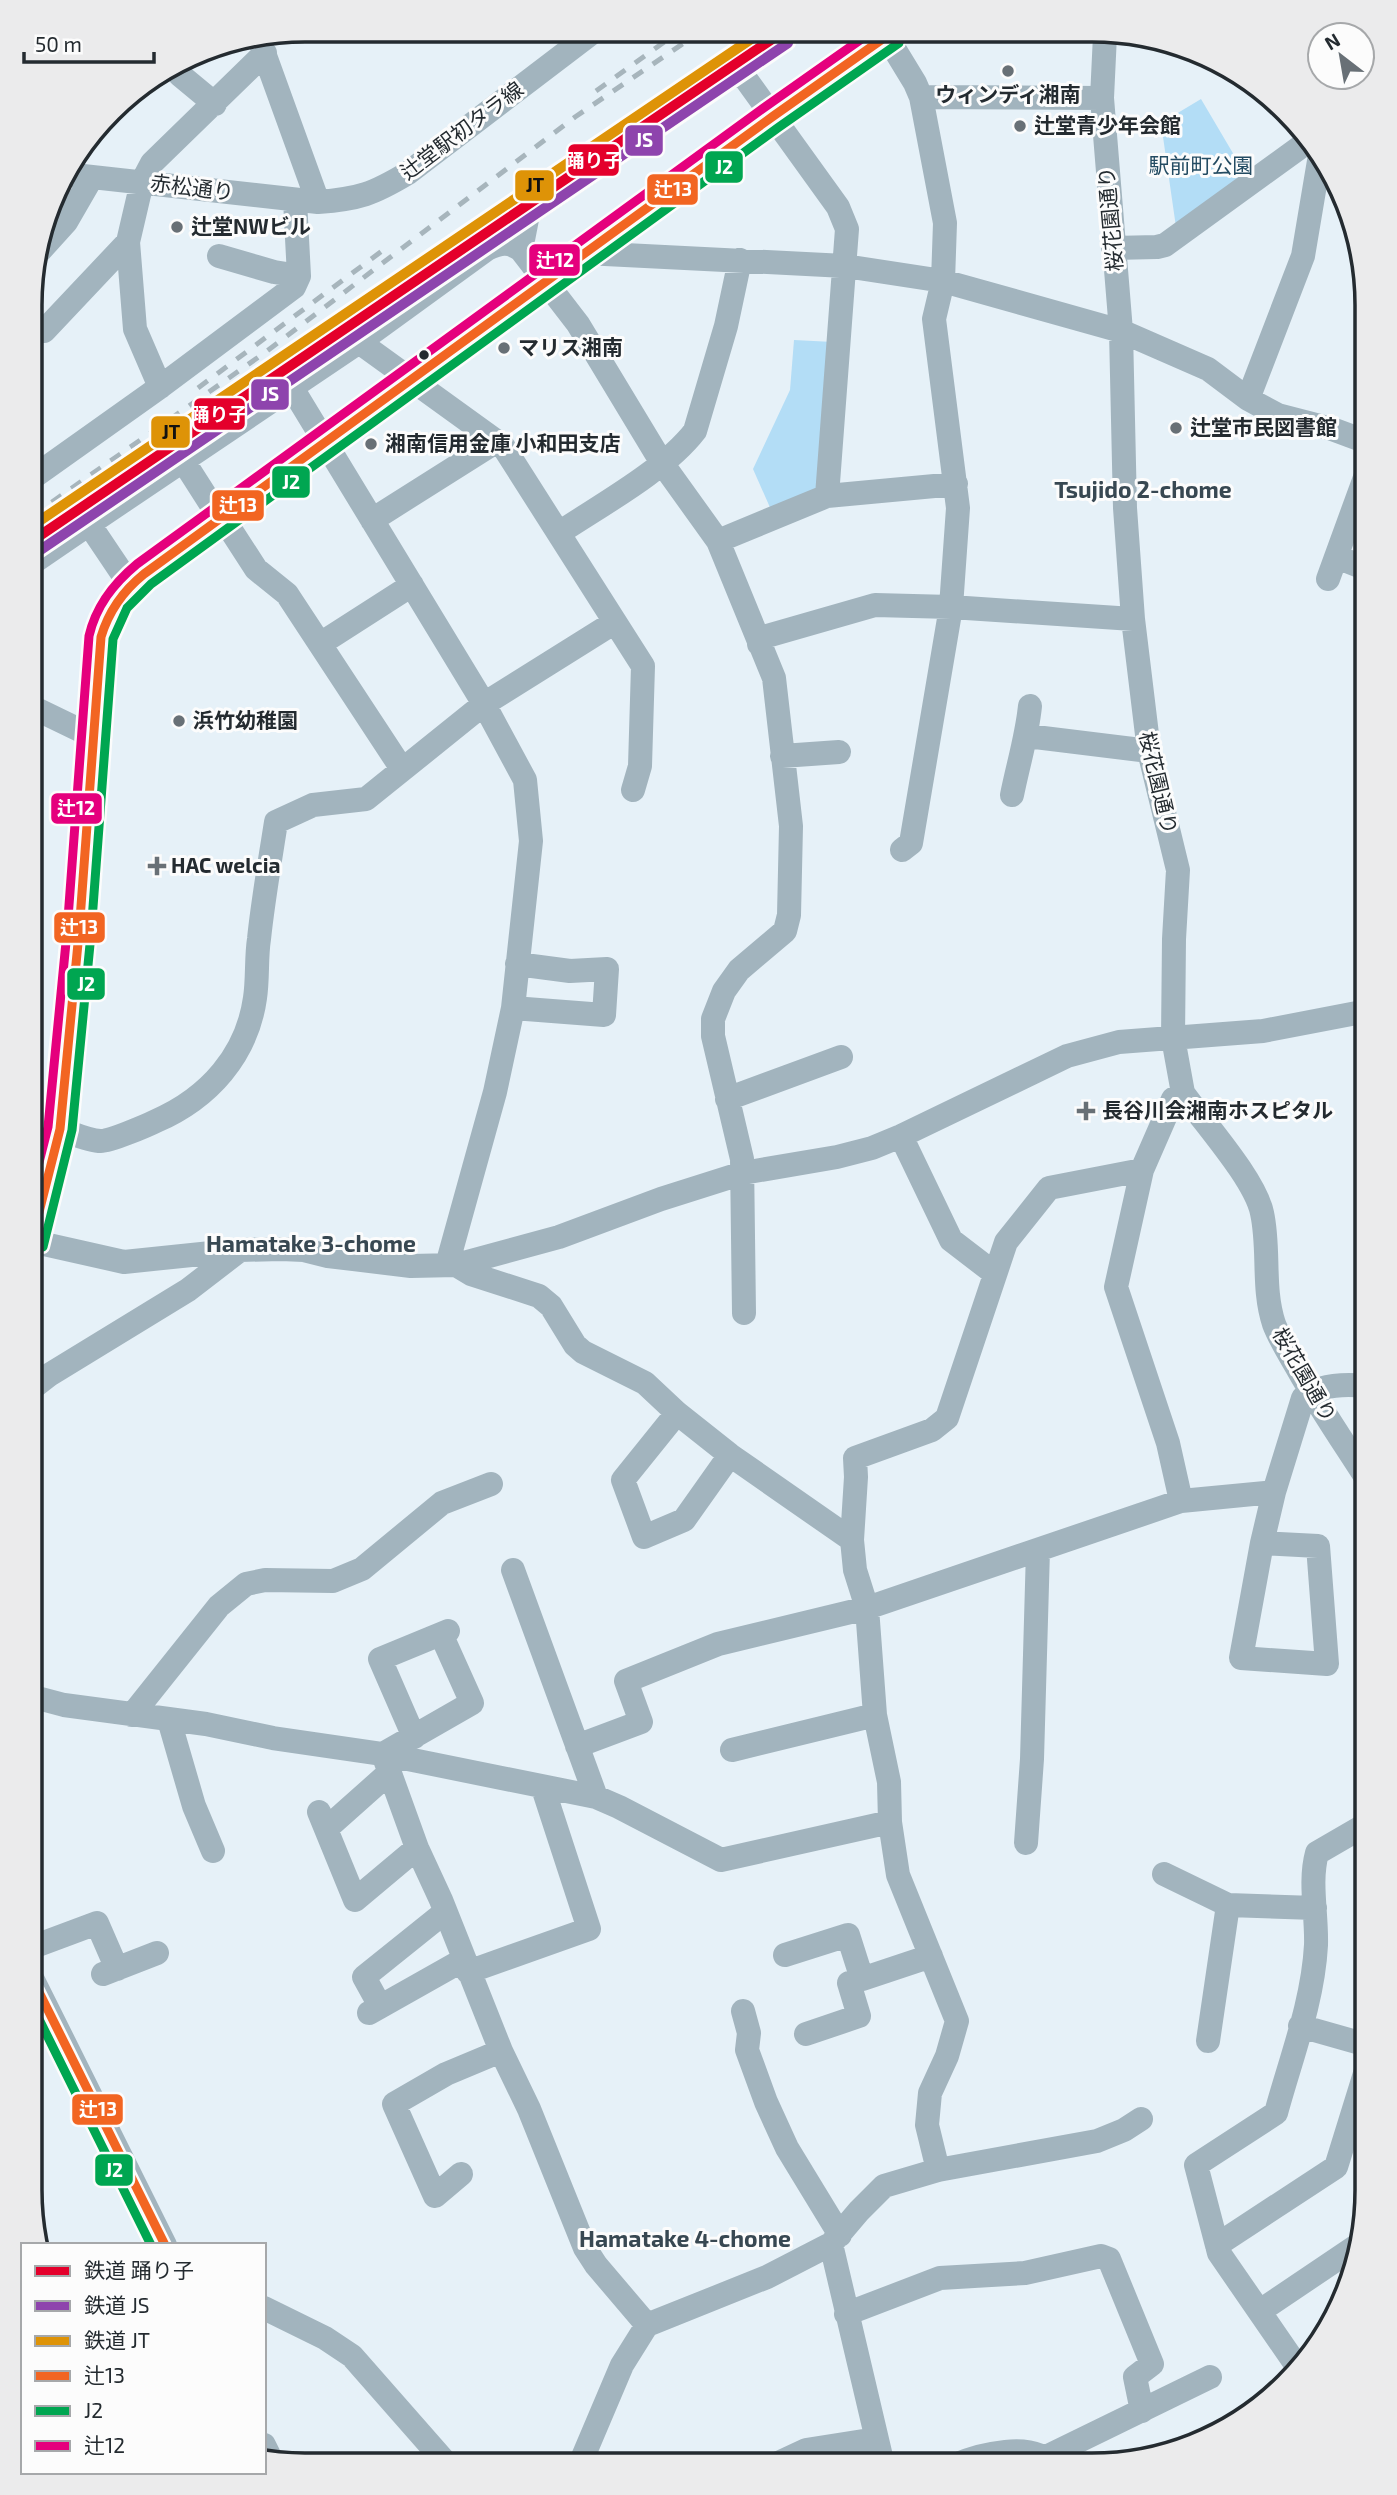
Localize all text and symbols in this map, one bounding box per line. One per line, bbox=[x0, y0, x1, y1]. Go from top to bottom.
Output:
scale bar bbox=[24, 21, 154, 65]
north arrow bbox=[1306, 21, 1376, 91]
text: N bbox=[1320, 28, 1344, 54]
text: 50 m bbox=[35, 31, 82, 56]
marker: ウィンディ湘南 bbox=[1000, 63, 1016, 79]
street label: 辻堂駅初タラ線 bbox=[395, 76, 527, 184]
place label: ウィンディ湘南 bbox=[935, 81, 1081, 106]
place label: 辻堂青少年会館 bbox=[1034, 112, 1181, 137]
marker: 辻堂青少年会館 bbox=[1012, 118, 1028, 134]
line badge: JS bbox=[624, 124, 664, 157]
text: JS bbox=[635, 128, 653, 151]
line badge: 踊り子 bbox=[567, 143, 620, 177]
text: 踊り子 bbox=[565, 148, 623, 171]
line badge: J2 bbox=[704, 150, 744, 184]
park label: 駅前町公園 bbox=[1149, 152, 1254, 177]
text: J2 bbox=[715, 155, 733, 178]
street label: 桜花園通り bbox=[1092, 166, 1127, 273]
street label: 赤松通り bbox=[149, 169, 235, 204]
line badge: JT bbox=[514, 169, 555, 202]
text: JT bbox=[526, 173, 545, 196]
line badge: 辻13 bbox=[646, 173, 699, 206]
text: 辻13 bbox=[654, 177, 692, 200]
place label: 辻堂NWビル bbox=[191, 213, 311, 238]
marker: 辻堂NWビル bbox=[169, 219, 185, 235]
line badge: 辻12 bbox=[528, 243, 581, 277]
text: 辻12 bbox=[536, 248, 574, 271]
place label: マリス湘南 bbox=[518, 334, 623, 359]
marker: マリス湘南 bbox=[496, 340, 512, 356]
unlabelled marker bbox=[417, 348, 431, 362]
line badge: JS bbox=[250, 378, 290, 411]
text: JS bbox=[261, 382, 279, 405]
line badge: 踊り子 bbox=[193, 397, 246, 431]
text: 踊り子 bbox=[190, 402, 248, 425]
place label: 辻堂市民図書館 bbox=[1190, 414, 1337, 439]
line badge: JT bbox=[150, 415, 191, 449]
text: JT bbox=[162, 420, 181, 443]
marker: 辻堂市民図書館 bbox=[1168, 420, 1184, 436]
place label: 湘南信用金庫 小和田支店 bbox=[385, 430, 621, 455]
marker: 湘南信用金庫 小和田支店 bbox=[363, 436, 379, 452]
line badge: J2 bbox=[271, 465, 311, 499]
text: J2 bbox=[282, 470, 300, 493]
district label: Tsujido 2-chome bbox=[1054, 475, 1232, 503]
line badge: 辻13 bbox=[211, 489, 265, 522]
text: 辻13 bbox=[219, 493, 257, 516]
place label: 浜竹幼稚園 bbox=[193, 707, 298, 732]
marker: 浜竹幼稚園 bbox=[171, 713, 187, 729]
street label: 桜花園通り bbox=[1135, 729, 1183, 837]
line badge: 辻12 bbox=[50, 792, 103, 825]
text: 辻12 bbox=[57, 796, 95, 819]
place label: HAC welcia bbox=[171, 852, 281, 877]
marker: HAC welcia bbox=[149, 858, 165, 874]
line badge: 辻13 bbox=[53, 911, 106, 944]
text: 辻13 bbox=[60, 915, 98, 938]
line badge: J2 bbox=[66, 967, 106, 1001]
text: J2 bbox=[77, 972, 95, 995]
place label: 長谷川会湘南ホスピタル bbox=[1102, 1097, 1333, 1122]
marker: 長谷川会湘南ホスピタル bbox=[1076, 1101, 1096, 1121]
district label: Hamatake 3-chome bbox=[206, 1229, 416, 1257]
street label: 桜花園通り bbox=[1268, 1323, 1342, 1426]
line badge: 辻13 bbox=[71, 2093, 124, 2126]
text: 辻13 bbox=[79, 2097, 117, 2120]
line badge: J2 bbox=[94, 2153, 134, 2187]
text: J2 bbox=[105, 2158, 123, 2181]
district label: Hamatake 4-chome bbox=[579, 2224, 791, 2252]
legend bbox=[21, 2243, 266, 2474]
text: 鉄道 踊り子 bbox=[84, 2257, 194, 2282]
text: 鉄道 JS bbox=[84, 2292, 150, 2317]
text: 鉄道 JT bbox=[84, 2327, 150, 2352]
text: 辻13 bbox=[84, 2362, 125, 2387]
text: J2 bbox=[84, 2397, 103, 2422]
text: 辻12 bbox=[84, 2432, 125, 2457]

